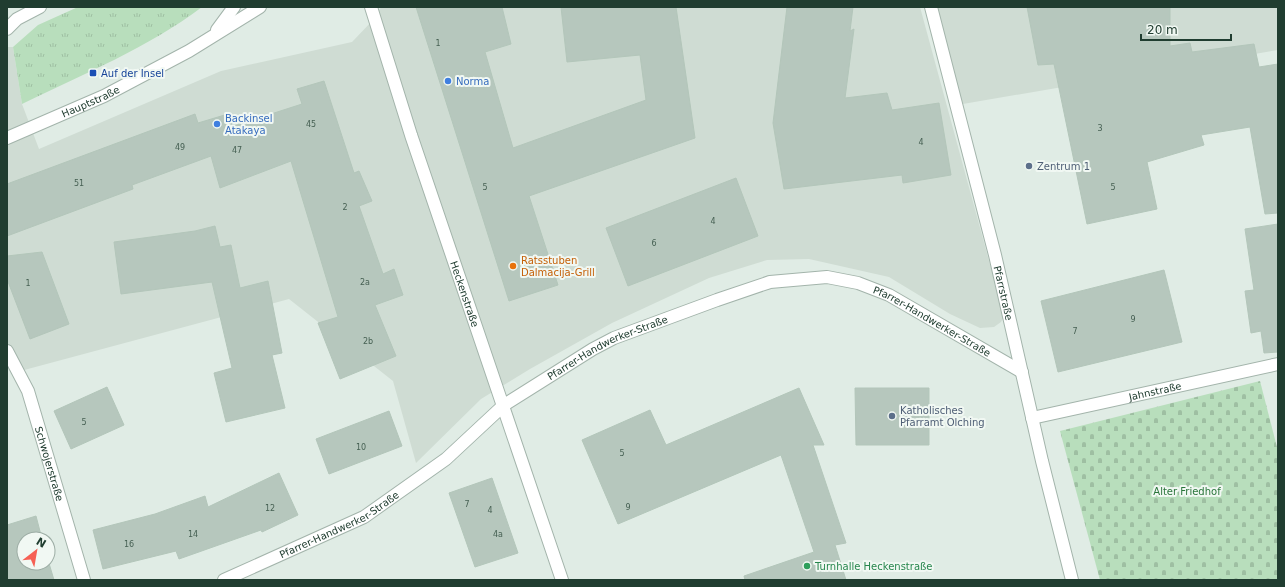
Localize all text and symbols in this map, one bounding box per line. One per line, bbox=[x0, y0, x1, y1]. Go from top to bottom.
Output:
scale bar bbox=[1141, 16, 1231, 42]
text: 20 m bbox=[1147, 23, 1178, 37]
house number: 1 bbox=[435, 39, 441, 48]
marker: Auf der Insel bbox=[88, 68, 98, 78]
place label: Auf der Insel bbox=[101, 68, 164, 79]
marker: Norma bbox=[443, 76, 453, 86]
place label: Norma bbox=[456, 76, 489, 87]
street label: Hauptstraße bbox=[60, 83, 121, 119]
place label: Backinsel Atakaya bbox=[225, 113, 273, 136]
marker: Backinsel Atakaya bbox=[212, 119, 222, 129]
house number: 45 bbox=[306, 120, 316, 129]
house number: 3 bbox=[1097, 124, 1103, 133]
house number: 4 bbox=[918, 138, 924, 147]
house number: 49 bbox=[175, 143, 185, 152]
house number: 47 bbox=[232, 146, 242, 155]
marker: Zentrum 1 bbox=[1024, 161, 1034, 171]
place label: Zentrum 1 bbox=[1037, 161, 1090, 172]
house number: 51 bbox=[74, 179, 84, 188]
house number: 5 bbox=[482, 183, 488, 192]
house number: 5 bbox=[1110, 183, 1116, 192]
house number: 2 bbox=[342, 203, 348, 212]
house number: 4 bbox=[710, 217, 716, 226]
house number: 6 bbox=[651, 239, 657, 248]
place label: Ratsstuben Dalmacija-Grill bbox=[521, 255, 595, 278]
street label: Heckenstraße bbox=[449, 260, 481, 328]
marker: Ratsstuben Dalmacija-Grill bbox=[508, 261, 518, 271]
street label: Pfarrstraße bbox=[992, 265, 1015, 321]
house number: 2a bbox=[360, 278, 370, 287]
house number: 1 bbox=[25, 279, 31, 288]
street label: Pfarrer-Handwerker-Straße bbox=[872, 284, 993, 358]
street label: Pfarrer-Handwerker-Straße bbox=[545, 313, 669, 382]
house number: 9 bbox=[1130, 315, 1136, 324]
house number: 7 bbox=[1072, 327, 1078, 336]
house number: 2b bbox=[363, 337, 373, 346]
street label: Jahnstraße bbox=[1127, 380, 1182, 402]
place label: Katholisches Pfarramt Olching bbox=[900, 405, 985, 428]
marker: Katholisches Pfarramt Olching bbox=[887, 411, 897, 421]
house number: 5 bbox=[81, 418, 87, 427]
street label: Schwojerstraße bbox=[33, 425, 66, 502]
house number: 10 bbox=[356, 443, 366, 452]
house number: 5 bbox=[619, 449, 625, 458]
park label: Alter Friedhof bbox=[1153, 486, 1221, 497]
street label: Pfarrer-Handwerker-Straße bbox=[278, 489, 401, 560]
house number: 7 bbox=[464, 500, 470, 509]
house number: 9 bbox=[625, 503, 631, 512]
house number: 12 bbox=[265, 504, 275, 513]
house number: 4 bbox=[487, 506, 493, 515]
house number: 14 bbox=[188, 530, 198, 539]
house number: 4a bbox=[493, 530, 503, 539]
north arrow bbox=[16, 531, 56, 571]
text: N bbox=[34, 535, 48, 551]
house number: 16 bbox=[124, 540, 134, 549]
marker: Turnhalle Heckenstraße bbox=[802, 561, 812, 571]
place label: Turnhalle Heckenstraße bbox=[814, 561, 932, 572]

